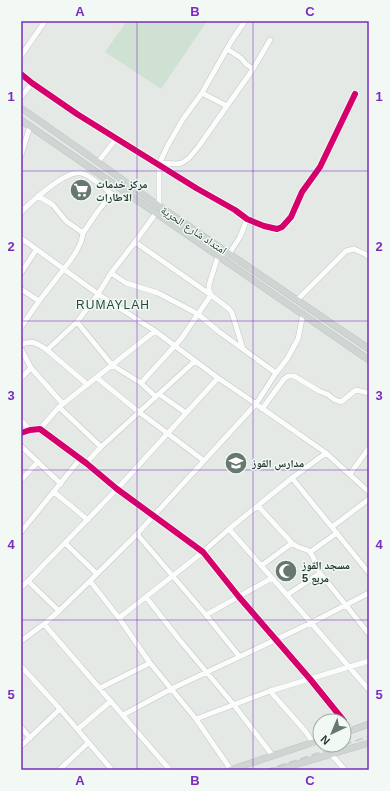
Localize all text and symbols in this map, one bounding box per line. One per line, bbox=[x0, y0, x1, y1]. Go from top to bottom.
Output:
text: A bbox=[75, 4, 85, 19]
text: B bbox=[190, 4, 200, 19]
text: C bbox=[305, 4, 315, 19]
text: 1 bbox=[7, 89, 15, 104]
text: 1 bbox=[375, 89, 383, 104]
supermarket icon: مركز خدمات الاطارات bbox=[68, 177, 94, 203]
place label: مركز خدمات الاطارات bbox=[96, 178, 148, 204]
street label: امتداد شارع الحرية bbox=[158, 204, 229, 257]
text: 2 bbox=[7, 239, 15, 254]
text: 2 bbox=[375, 239, 383, 254]
district label: RUMAYLAH bbox=[76, 298, 150, 312]
text: 3 bbox=[7, 388, 15, 403]
text: 3 bbox=[375, 388, 383, 403]
school or university icon: مدارس القوز bbox=[223, 450, 249, 476]
place label: مدارس القوز bbox=[251, 457, 304, 471]
text: 4 bbox=[7, 537, 15, 552]
text: 4 bbox=[375, 537, 383, 552]
mosque icon: مسجد القوز مربع 5 bbox=[273, 558, 299, 584]
place label: مسجد القوز مربع 5 bbox=[301, 559, 350, 586]
text: 5 bbox=[7, 687, 15, 702]
text: 5 bbox=[375, 687, 383, 702]
north arrow bbox=[312, 713, 352, 753]
text: N bbox=[318, 733, 332, 747]
text: A bbox=[75, 773, 85, 788]
text: B bbox=[190, 773, 200, 788]
text: C bbox=[305, 773, 315, 788]

